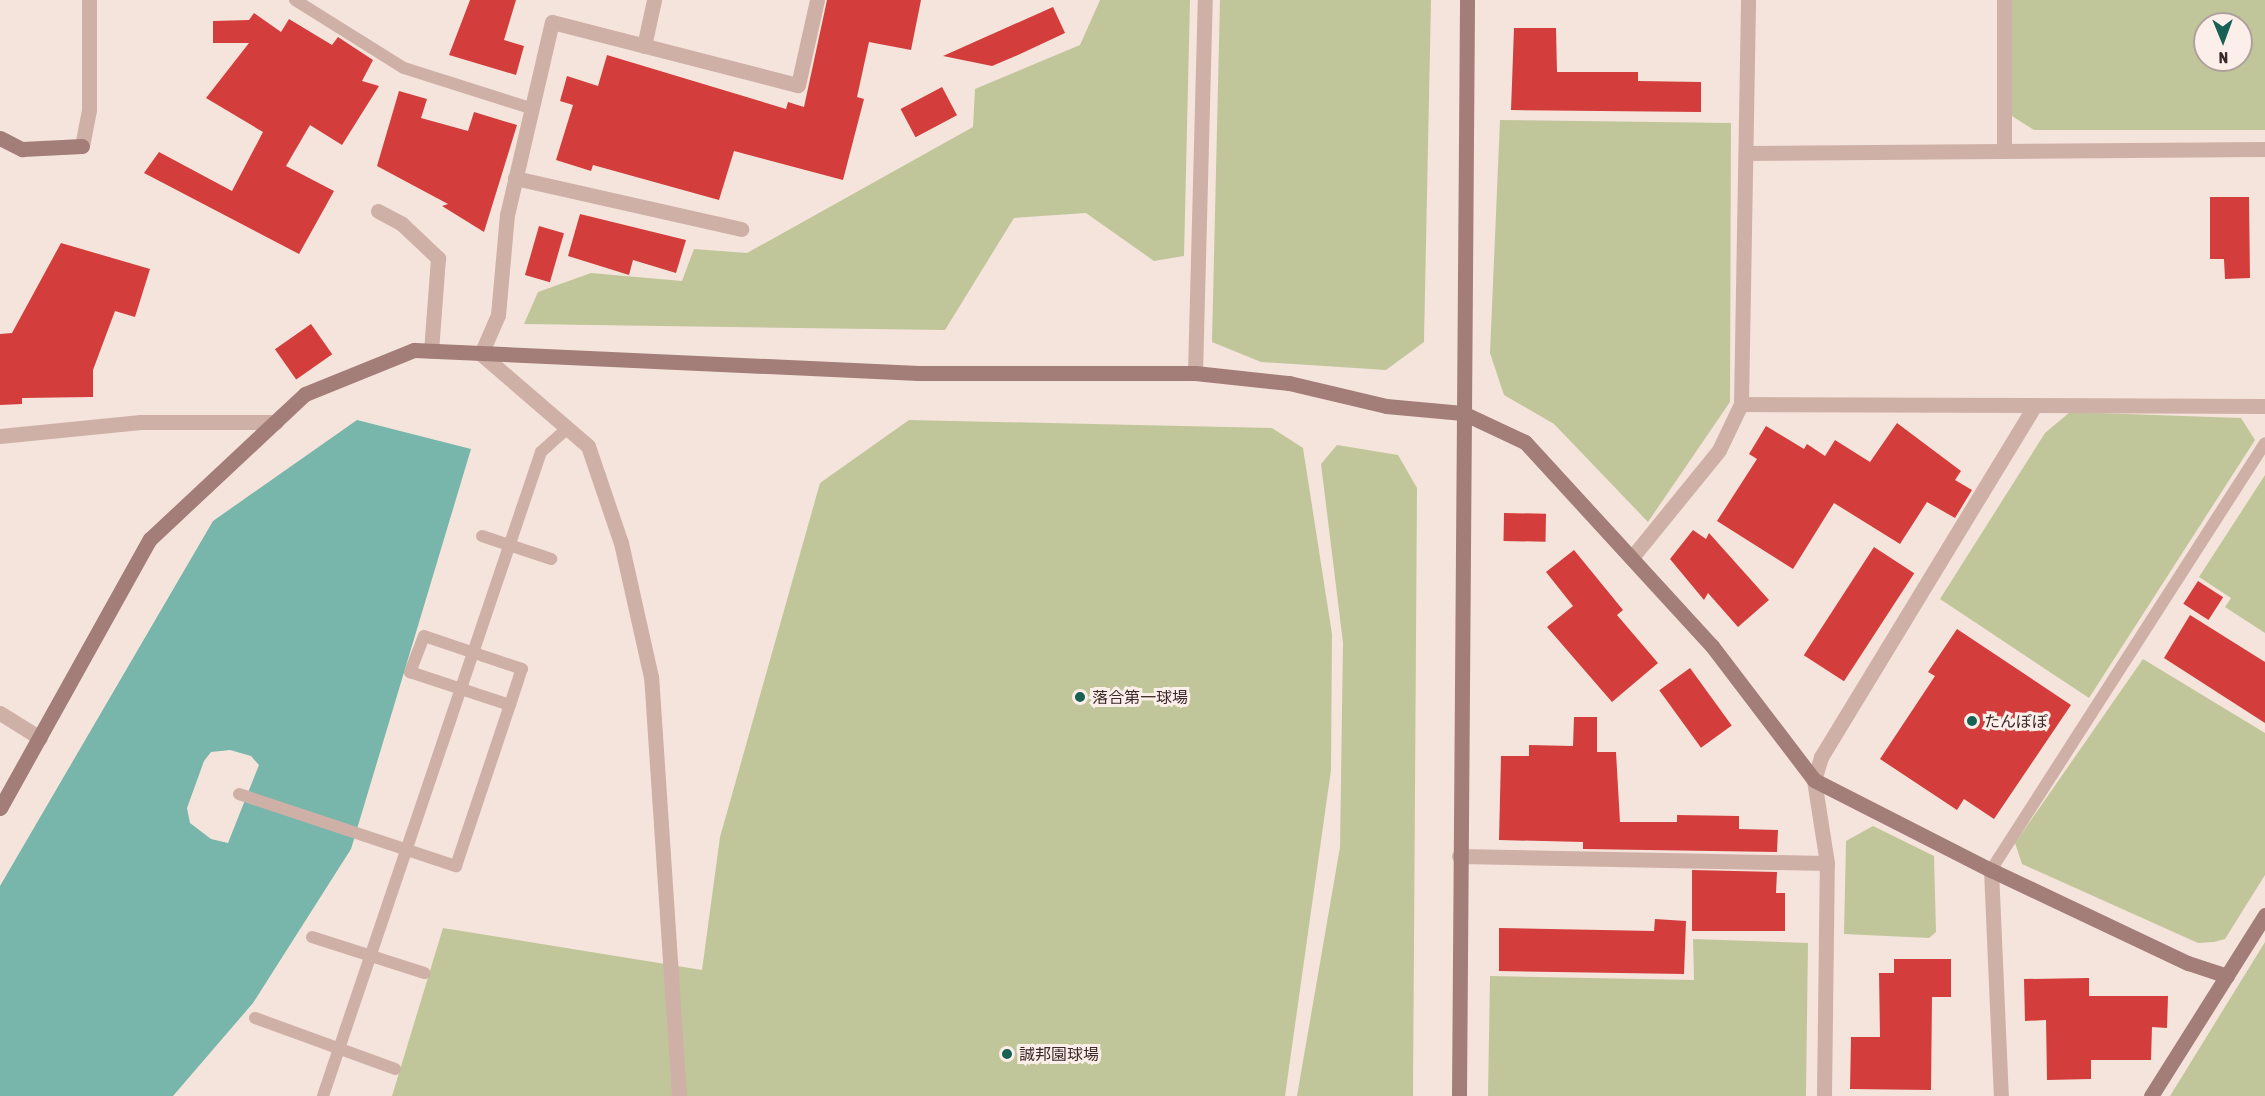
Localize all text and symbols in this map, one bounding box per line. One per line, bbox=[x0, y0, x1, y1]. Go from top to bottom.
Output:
north arrow bbox=[2193, 12, 2253, 72]
text: N bbox=[2218, 49, 2228, 67]
place label: 落合第一球場 bbox=[1092, 687, 1188, 707]
marker: 落合第一球場 bbox=[1073, 690, 1087, 704]
place label: たんぽぽ bbox=[1984, 711, 2048, 731]
marker: たんぽぽ bbox=[1965, 714, 1979, 728]
place label: 誠邦園球場 bbox=[1019, 1044, 1099, 1064]
marker: 誠邦園球場 bbox=[1000, 1047, 1014, 1061]

